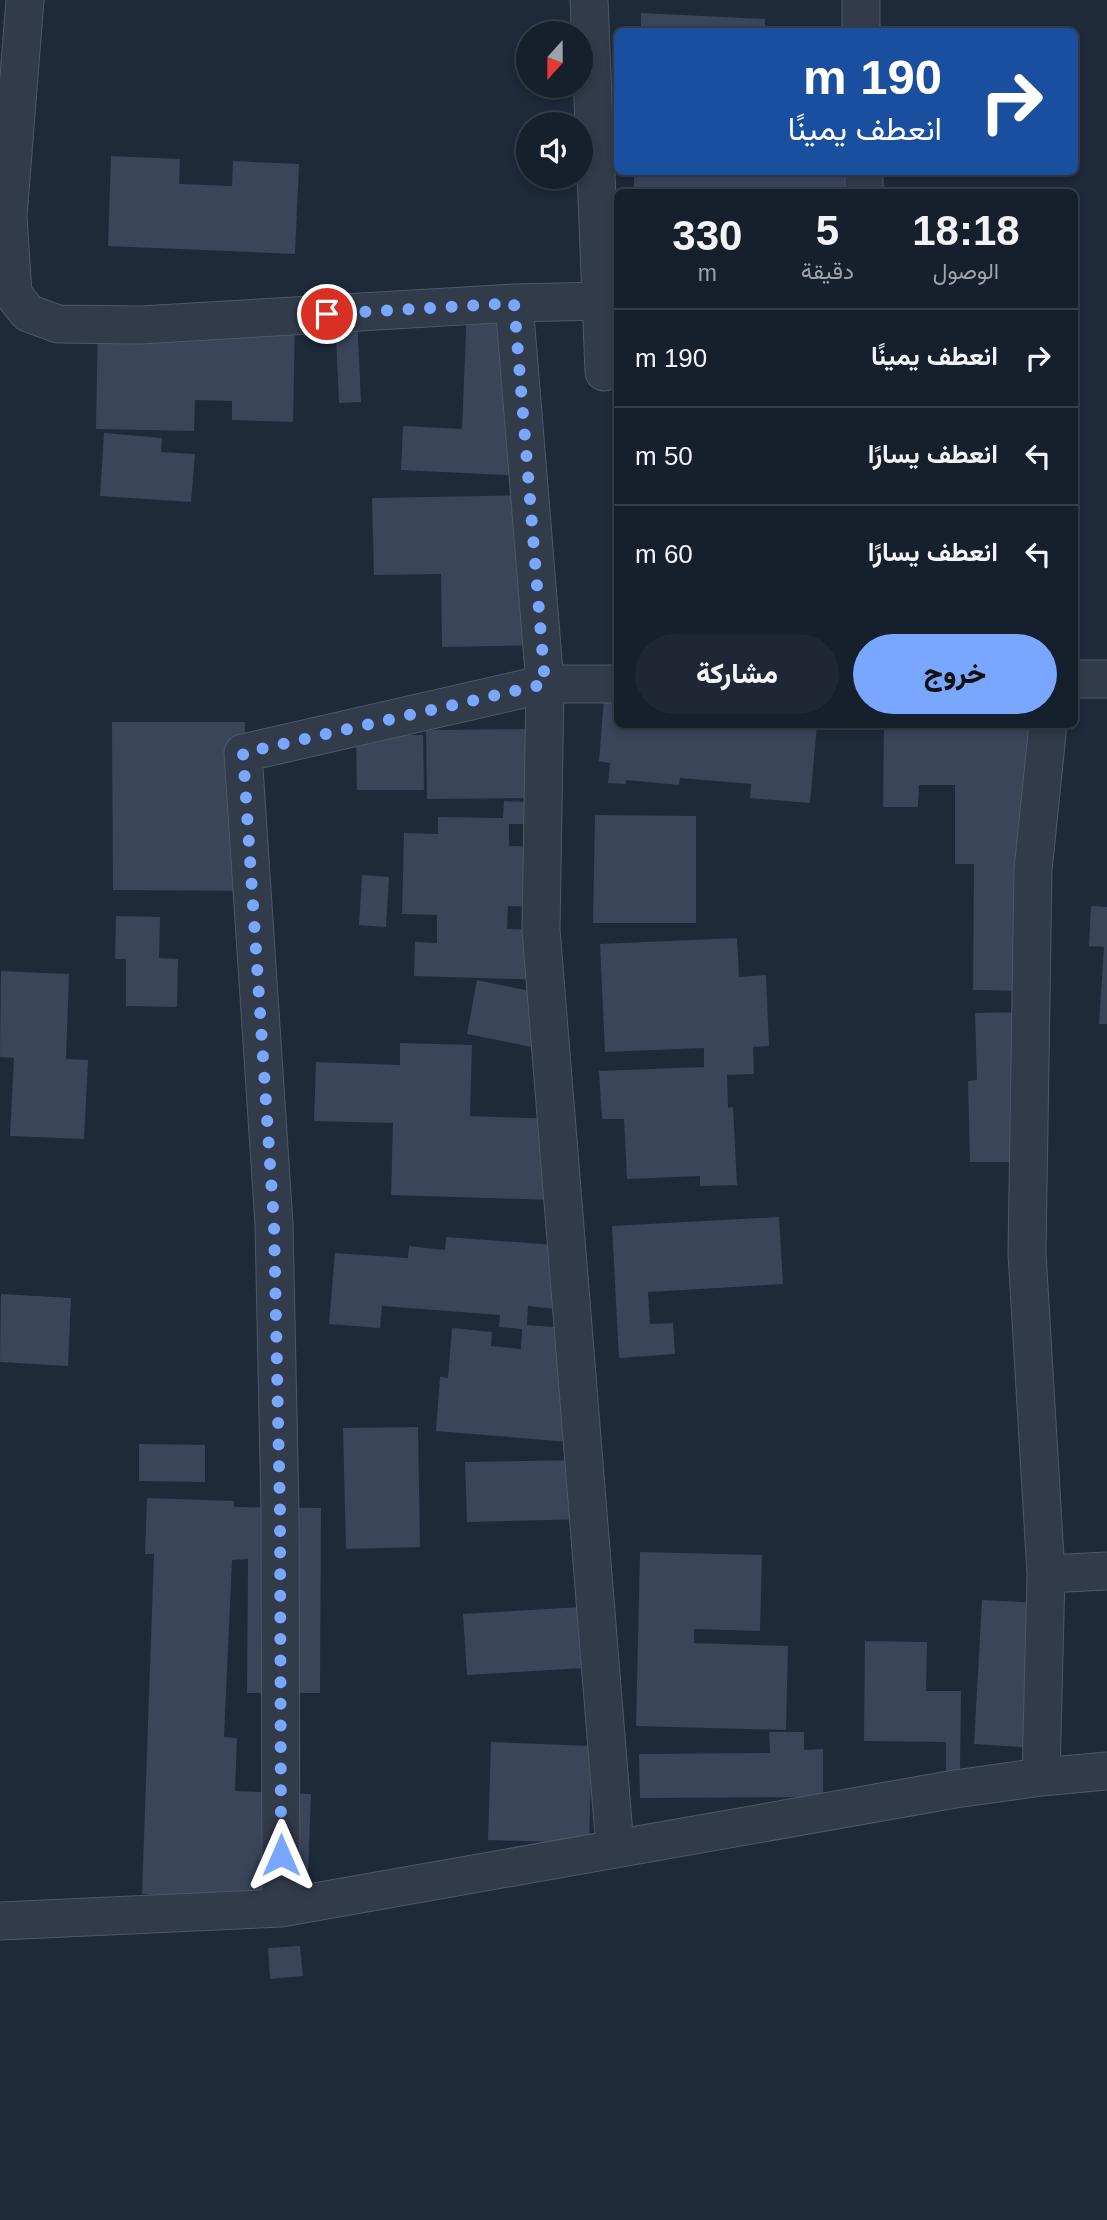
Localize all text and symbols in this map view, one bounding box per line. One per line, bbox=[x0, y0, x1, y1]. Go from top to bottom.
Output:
north arrow bbox=[516, 21, 593, 98]
map controls bbox=[516, 21, 593, 189]
text: 190 m bbox=[803, 50, 942, 104]
icon: right bbox=[966, 56, 1057, 147]
text: انعطف يمينًا bbox=[788, 111, 942, 147]
button: sound bbox=[516, 112, 593, 189]
text: 5 bbox=[816, 207, 839, 254]
text: 18:18 bbox=[912, 207, 1020, 254]
text: 330 bbox=[672, 212, 742, 259]
text: دقيقة bbox=[801, 258, 854, 284]
text: الوصول bbox=[933, 258, 999, 284]
text: m bbox=[698, 260, 717, 286]
pin bbox=[297, 284, 357, 344]
icon: arrive bbox=[308, 295, 346, 333]
icon: right bbox=[1019, 339, 1057, 377]
text: انعطف يمينًا bbox=[871, 341, 998, 371]
text: 190 m bbox=[635, 343, 707, 373]
icon: left bbox=[1019, 437, 1057, 475]
text: انعطف يسارًا bbox=[868, 439, 998, 469]
text: 50 m bbox=[635, 441, 693, 471]
icon: left bbox=[1019, 535, 1057, 573]
text: انعطف يسارًا bbox=[868, 537, 998, 567]
text: 60 m bbox=[635, 539, 693, 569]
button: مشاركة bbox=[635, 634, 839, 714]
button: خروج bbox=[853, 634, 1057, 714]
position arrow bbox=[244, 1818, 318, 1892]

